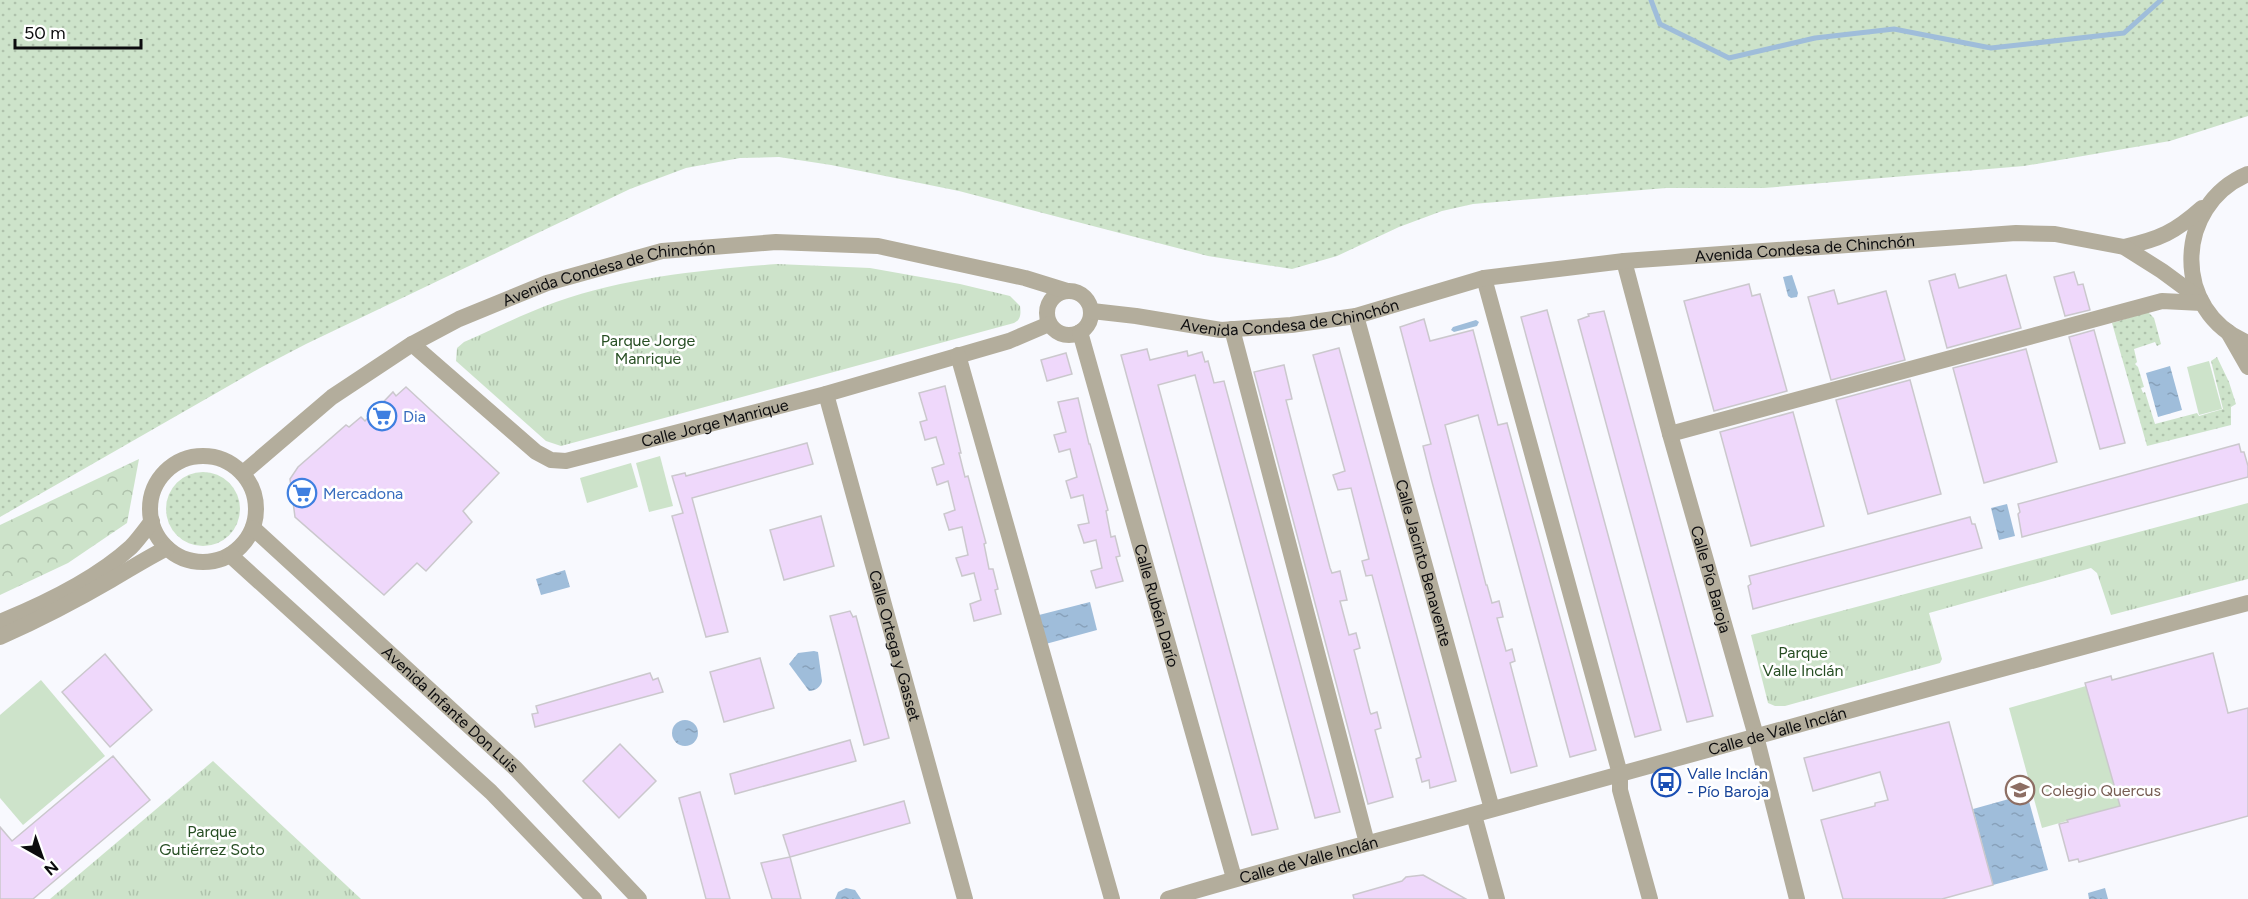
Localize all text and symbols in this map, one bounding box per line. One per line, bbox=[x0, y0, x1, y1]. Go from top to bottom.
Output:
scale bar bbox=[15, 12, 141, 50]
text: 50 m bbox=[24, 22, 66, 44]
street label: Avenida Condesa de Chinchón bbox=[1694, 231, 1915, 265]
street label: Avenida Condesa de Chinchón bbox=[499, 237, 716, 310]
street label: Avenida Condesa de Chinchón bbox=[1179, 294, 1401, 340]
park label: Parque Jorge Manrique bbox=[601, 331, 696, 368]
street label: Calle Jorge Manrique bbox=[639, 395, 791, 451]
supermarket icon: Dia bbox=[366, 400, 398, 432]
place label: Dia bbox=[403, 407, 426, 426]
supermarket icon: Mercadona bbox=[286, 477, 318, 509]
street label: Calle Jacinto Benavente bbox=[1392, 477, 1456, 649]
place label: Mercadona bbox=[323, 484, 403, 503]
street label: Calle Pío Baroja bbox=[1687, 523, 1736, 635]
street label: Calle Rubén Darío bbox=[1131, 542, 1183, 669]
street label: Calle Ortega y Gasset bbox=[865, 568, 925, 723]
street label: Avenida Infante Don Luis bbox=[378, 642, 523, 776]
park label: Parque Valle Inclán bbox=[1763, 643, 1843, 680]
street label: Calle de Valle Inclán bbox=[1706, 703, 1848, 759]
place label: Valle Inclán - Pío Baroja bbox=[1687, 764, 1769, 801]
bus stop icon: Valle Inclán - Pío Baroja bbox=[1650, 766, 1682, 798]
school or university icon: Colegio Quercus bbox=[2004, 774, 2036, 806]
place label: Colegio Quercus bbox=[2041, 781, 2161, 800]
park label: Parque Gutiérrez Soto bbox=[159, 822, 265, 859]
north arrow bbox=[12, 827, 72, 887]
street label: Calle de Valle Inclán bbox=[1237, 832, 1380, 887]
text: N bbox=[40, 857, 62, 879]

